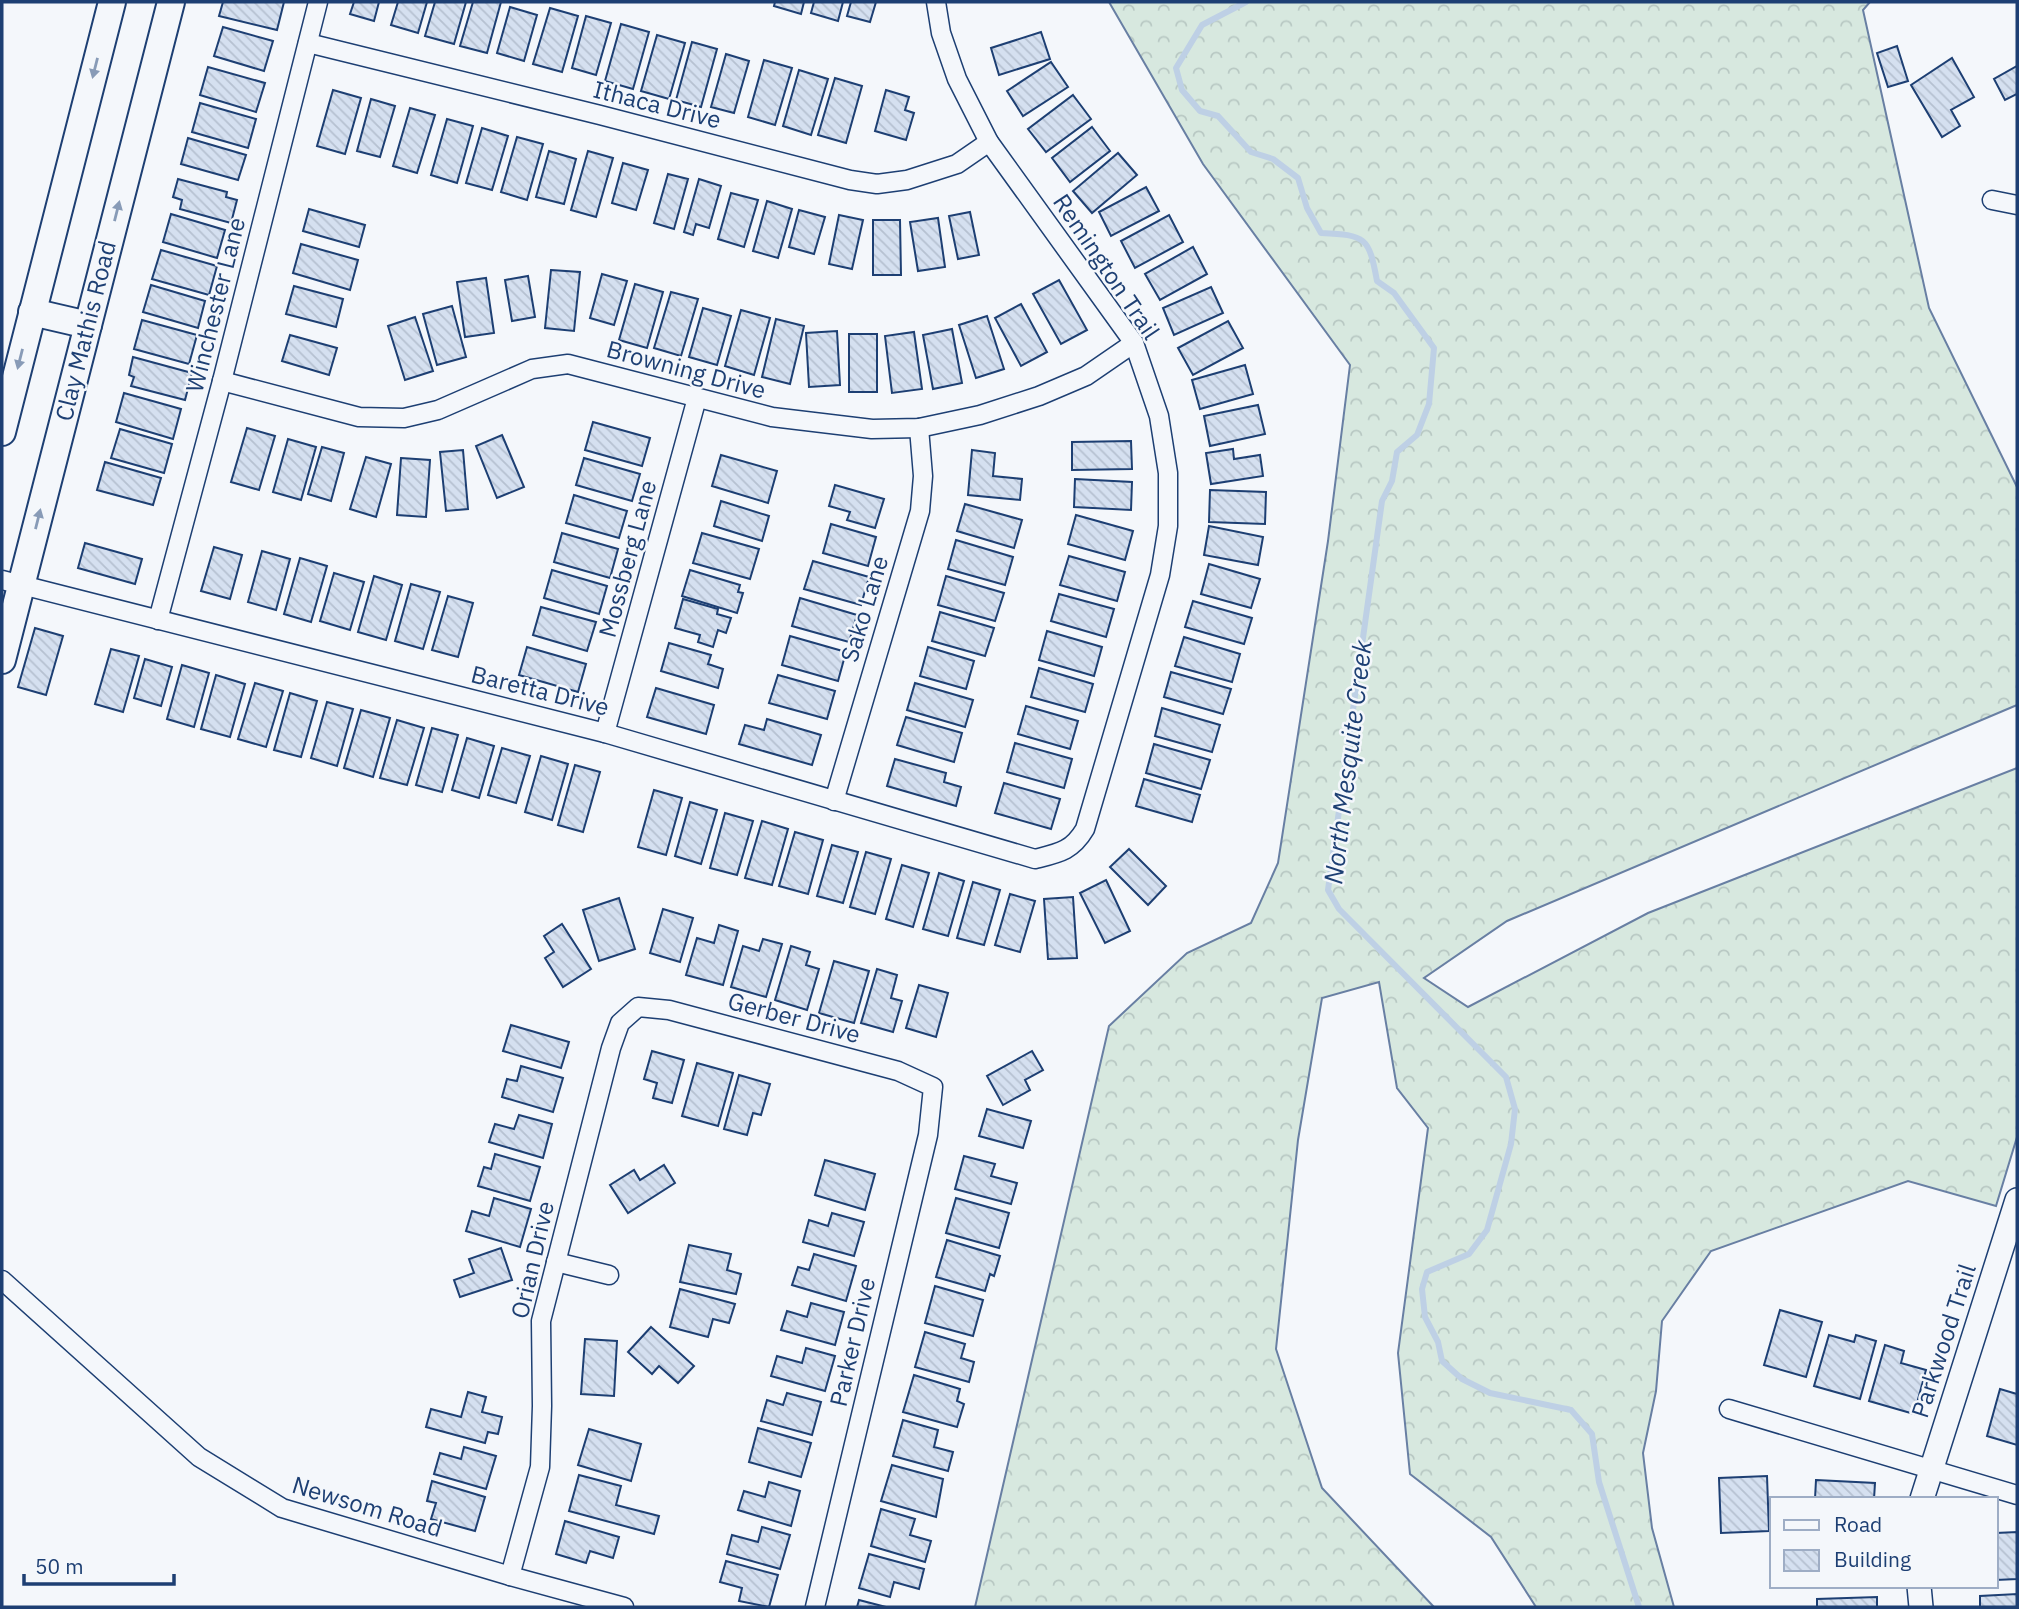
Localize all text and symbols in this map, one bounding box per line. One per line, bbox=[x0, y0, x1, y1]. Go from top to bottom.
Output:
one-way arrow bbox=[89, 57, 100, 79]
street label: Ithaca Drive bbox=[590, 73, 725, 135]
street label: Remington Trail bbox=[1046, 187, 1167, 346]
one-way arrow bbox=[112, 200, 123, 222]
street label: Winchester Lane bbox=[178, 214, 252, 395]
street label: Clay Mathis Road bbox=[47, 237, 123, 424]
street label: Browning Drive bbox=[603, 332, 769, 406]
one-way arrow bbox=[14, 348, 25, 370]
street label: Mossberg Lane bbox=[591, 477, 663, 641]
one-way arrow bbox=[33, 507, 44, 529]
street label: Sako Lane bbox=[833, 552, 895, 666]
water label: North Mesquite Creek bbox=[1315, 637, 1379, 886]
street label: Baretta Drive bbox=[468, 657, 613, 723]
street label: Gerber Drive bbox=[724, 984, 864, 1050]
street label: Orian Drive bbox=[503, 1198, 561, 1322]
street label: Parkwood Trail bbox=[1903, 1260, 1983, 1422]
street label: Parker Drive bbox=[822, 1274, 882, 1409]
street label: Newsom Road bbox=[288, 1468, 446, 1544]
legend bbox=[1770, 1497, 1998, 1588]
text: Road bbox=[1834, 1510, 1882, 1538]
scale bar bbox=[24, 1542, 175, 1586]
text: Building bbox=[1834, 1545, 1911, 1573]
text: 50 m bbox=[35, 1552, 84, 1580]

